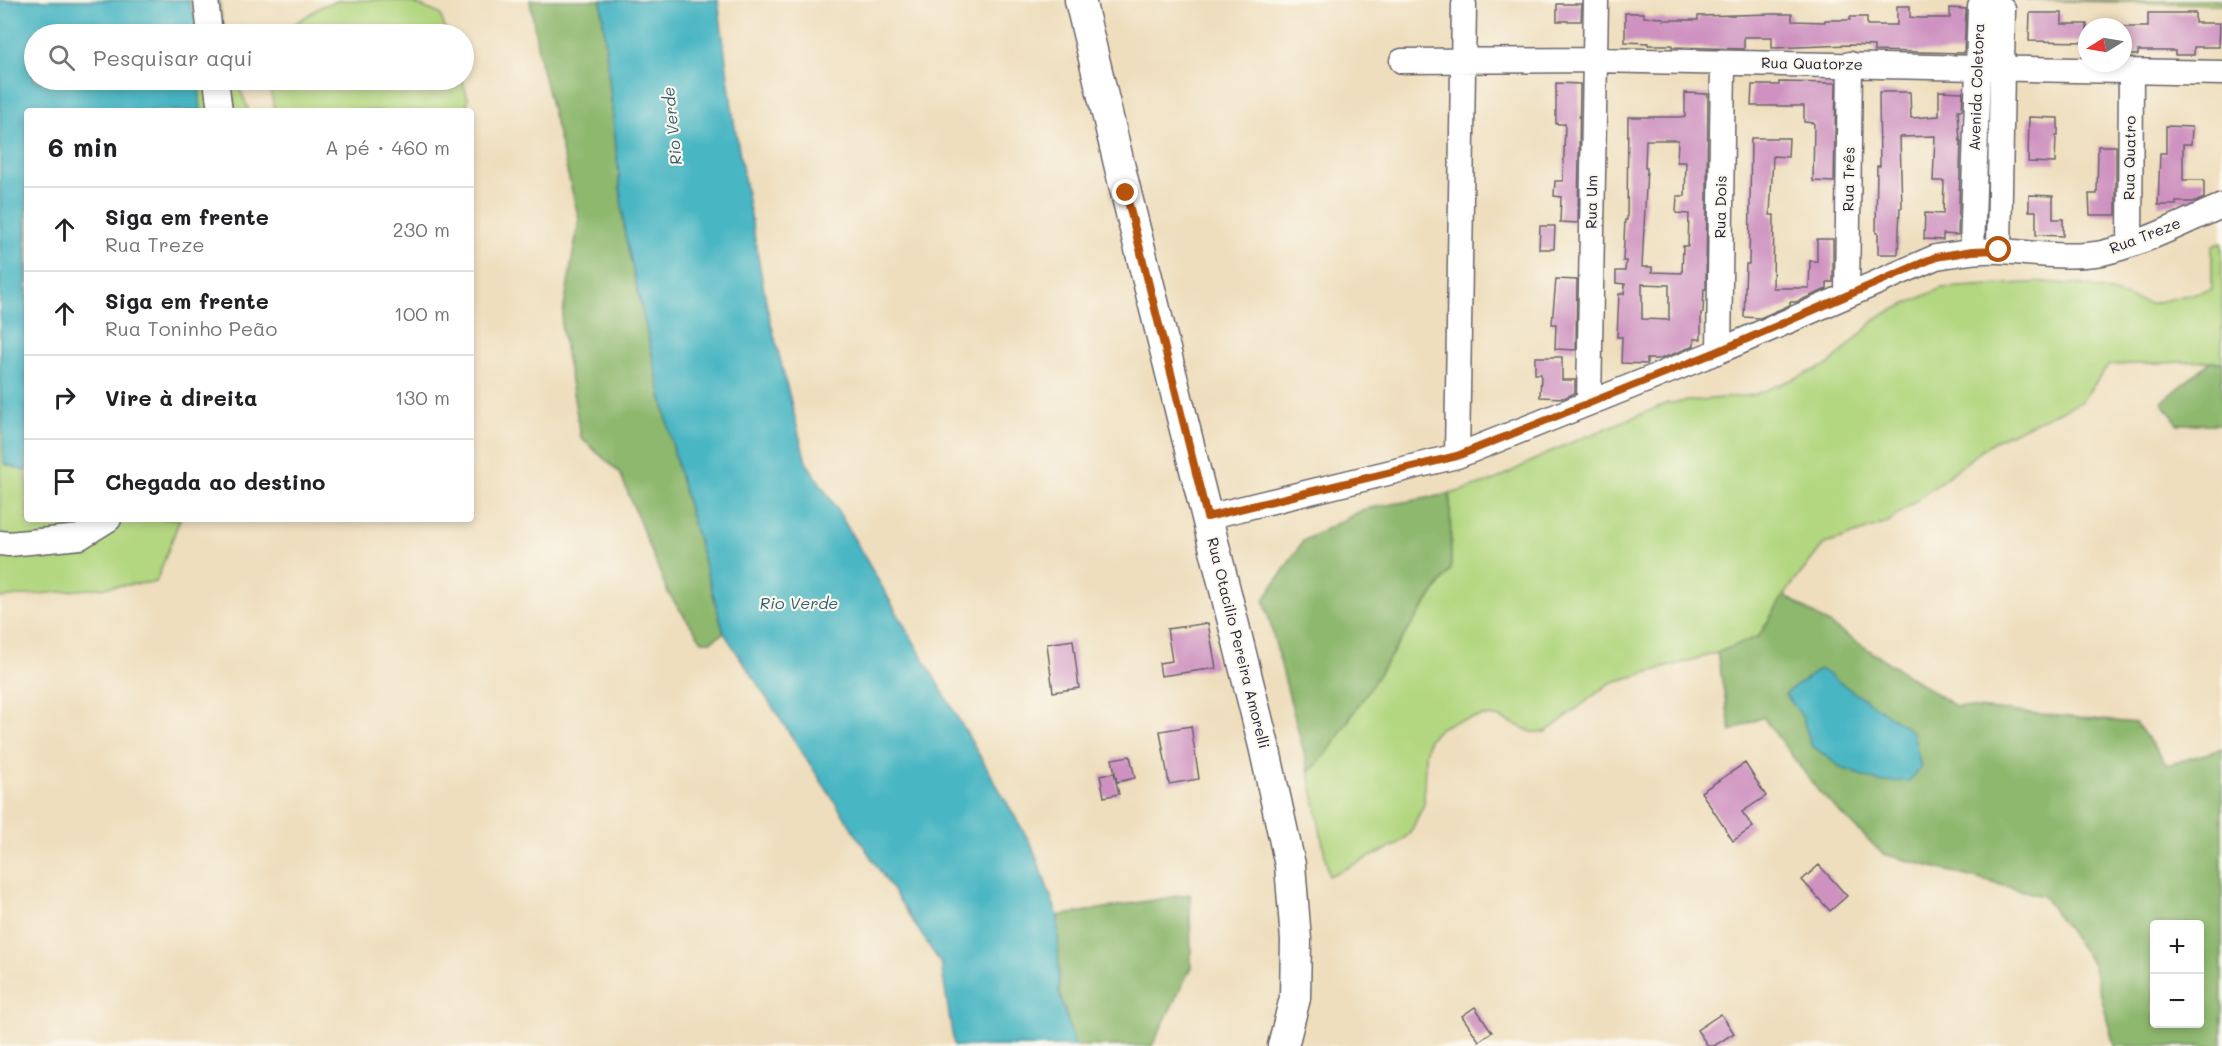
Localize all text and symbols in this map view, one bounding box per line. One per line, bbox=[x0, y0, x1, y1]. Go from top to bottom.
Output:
north arrow bbox=[2078, 18, 2132, 72]
street label: Avenida Coletora bbox=[1964, 23, 1988, 151]
search box bbox=[24, 24, 474, 90]
icon: search bbox=[45, 41, 78, 74]
text: Pesquisar aqui bbox=[93, 43, 253, 72]
street label: Rua Quatorze bbox=[1761, 52, 1863, 74]
water label: Rio Verde bbox=[657, 86, 686, 166]
street label: Rua Quatro bbox=[2118, 116, 2140, 200]
text: 6 min bbox=[48, 130, 117, 164]
text: A pé · 460 m bbox=[325, 134, 450, 160]
street label: Rua Três bbox=[1837, 146, 1859, 212]
street label: Rua Um bbox=[1581, 175, 1601, 229]
street label: Rua Dois bbox=[1709, 175, 1731, 239]
route end bbox=[1112, 179, 1138, 205]
text: Siga em frente bbox=[105, 202, 269, 231]
street label: Rua Treze bbox=[2106, 212, 2183, 258]
icon: ahead bbox=[48, 213, 81, 246]
text: 230 m bbox=[392, 216, 450, 242]
text: Rua Treze bbox=[105, 231, 205, 257]
route start bbox=[1985, 236, 2011, 262]
text: Siga em frente bbox=[105, 286, 269, 315]
icon: ahead bbox=[48, 297, 81, 330]
text: 100 m bbox=[394, 300, 450, 326]
text: Rua Toninho Peão bbox=[105, 315, 277, 341]
icon: right bbox=[48, 381, 81, 414]
text: Vire à direita bbox=[105, 383, 258, 412]
text: 130 m bbox=[395, 384, 450, 410]
icon: arrive bbox=[48, 465, 81, 498]
text: Chegada ao destino bbox=[105, 467, 325, 496]
street label: Rua Otacilio Pereira Amorelli bbox=[1203, 535, 1275, 750]
water label: Rio Verde bbox=[760, 592, 838, 613]
map controls bbox=[2150, 920, 2204, 1028]
button: + bbox=[2150, 920, 2204, 974]
button: − bbox=[2150, 974, 2204, 1028]

